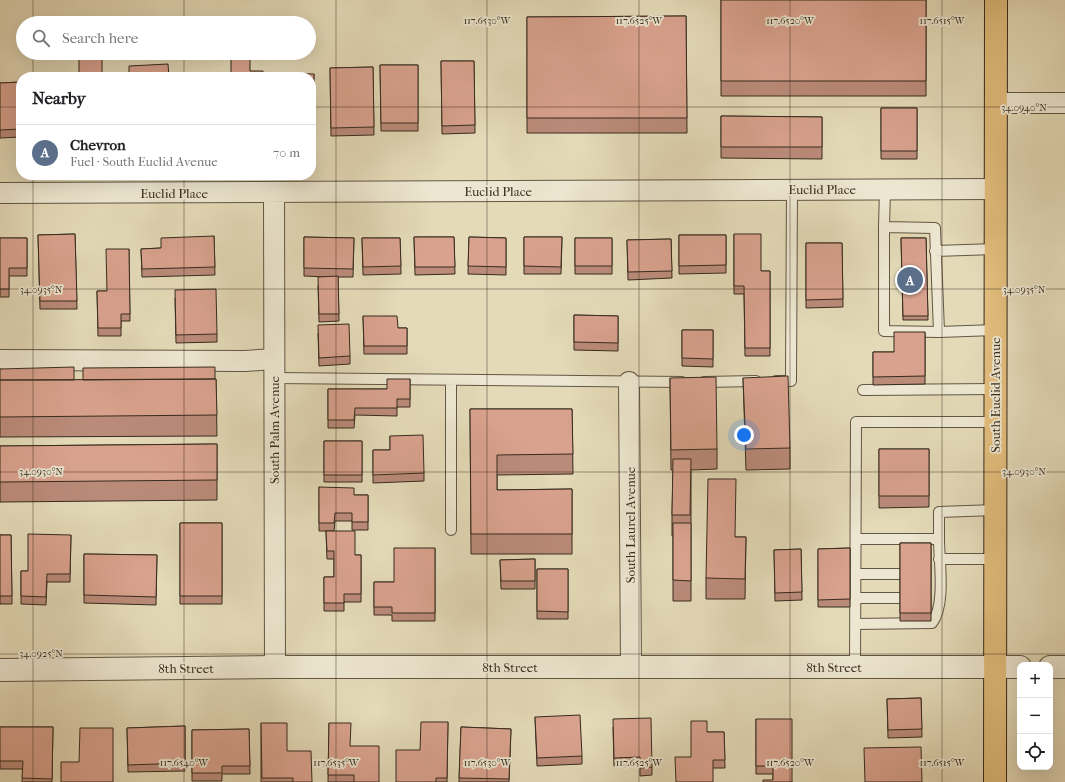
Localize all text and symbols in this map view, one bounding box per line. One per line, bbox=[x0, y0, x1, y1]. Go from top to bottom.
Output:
text: 117.6530°W bbox=[464, 15, 511, 27]
text: 117.6525°W bbox=[616, 15, 663, 27]
text: 117.6520°W bbox=[766, 15, 815, 27]
text: 117.6515°W bbox=[920, 15, 966, 27]
search box bbox=[16, 16, 316, 60]
icon: search bbox=[30, 27, 52, 49]
text: Search here bbox=[62, 29, 138, 47]
text: Nearby bbox=[32, 88, 86, 108]
text: 34.0940°N bbox=[1001, 102, 1047, 114]
text: Chevron bbox=[70, 136, 126, 154]
text: A bbox=[41, 145, 49, 160]
text: 70 m bbox=[273, 145, 300, 160]
text: Fuel · South Euclid Avenue bbox=[70, 154, 218, 169]
street label: Euclid Place bbox=[788, 182, 856, 197]
street label: Euclid Place bbox=[464, 184, 532, 199]
street label: Euclid Place bbox=[140, 186, 208, 201]
pin: A bbox=[897, 265, 923, 295]
text: 34.0935°N bbox=[20, 284, 63, 296]
text: 34.0935°N bbox=[1003, 284, 1046, 296]
street label: South Euclid Avenue bbox=[988, 337, 1003, 453]
street label: South Palm Avenue bbox=[267, 375, 282, 484]
your location bbox=[734, 425, 754, 445]
text: 34.0930°N bbox=[19, 466, 63, 478]
street label: South Laurel Avenue bbox=[623, 466, 638, 583]
text: 34.0930°N bbox=[1002, 466, 1046, 478]
text: 34.0925°N bbox=[19, 648, 63, 660]
street label: 8th Street bbox=[482, 660, 538, 675]
street label: 8th Street bbox=[806, 660, 862, 675]
street label: 8th Street bbox=[158, 661, 214, 676]
map controls bbox=[1017, 662, 1053, 770]
button: + bbox=[1017, 662, 1053, 698]
button: − bbox=[1017, 698, 1053, 734]
button: locate bbox=[1017, 734, 1053, 770]
text: 117.6540°W bbox=[160, 757, 209, 769]
text: 117.6535°W bbox=[313, 757, 360, 769]
text: 117.6530°W bbox=[464, 757, 511, 769]
text: 117.6525°W bbox=[616, 757, 663, 769]
text: 117.6520°W bbox=[766, 757, 815, 769]
text: 117.6515°W bbox=[920, 757, 966, 769]

